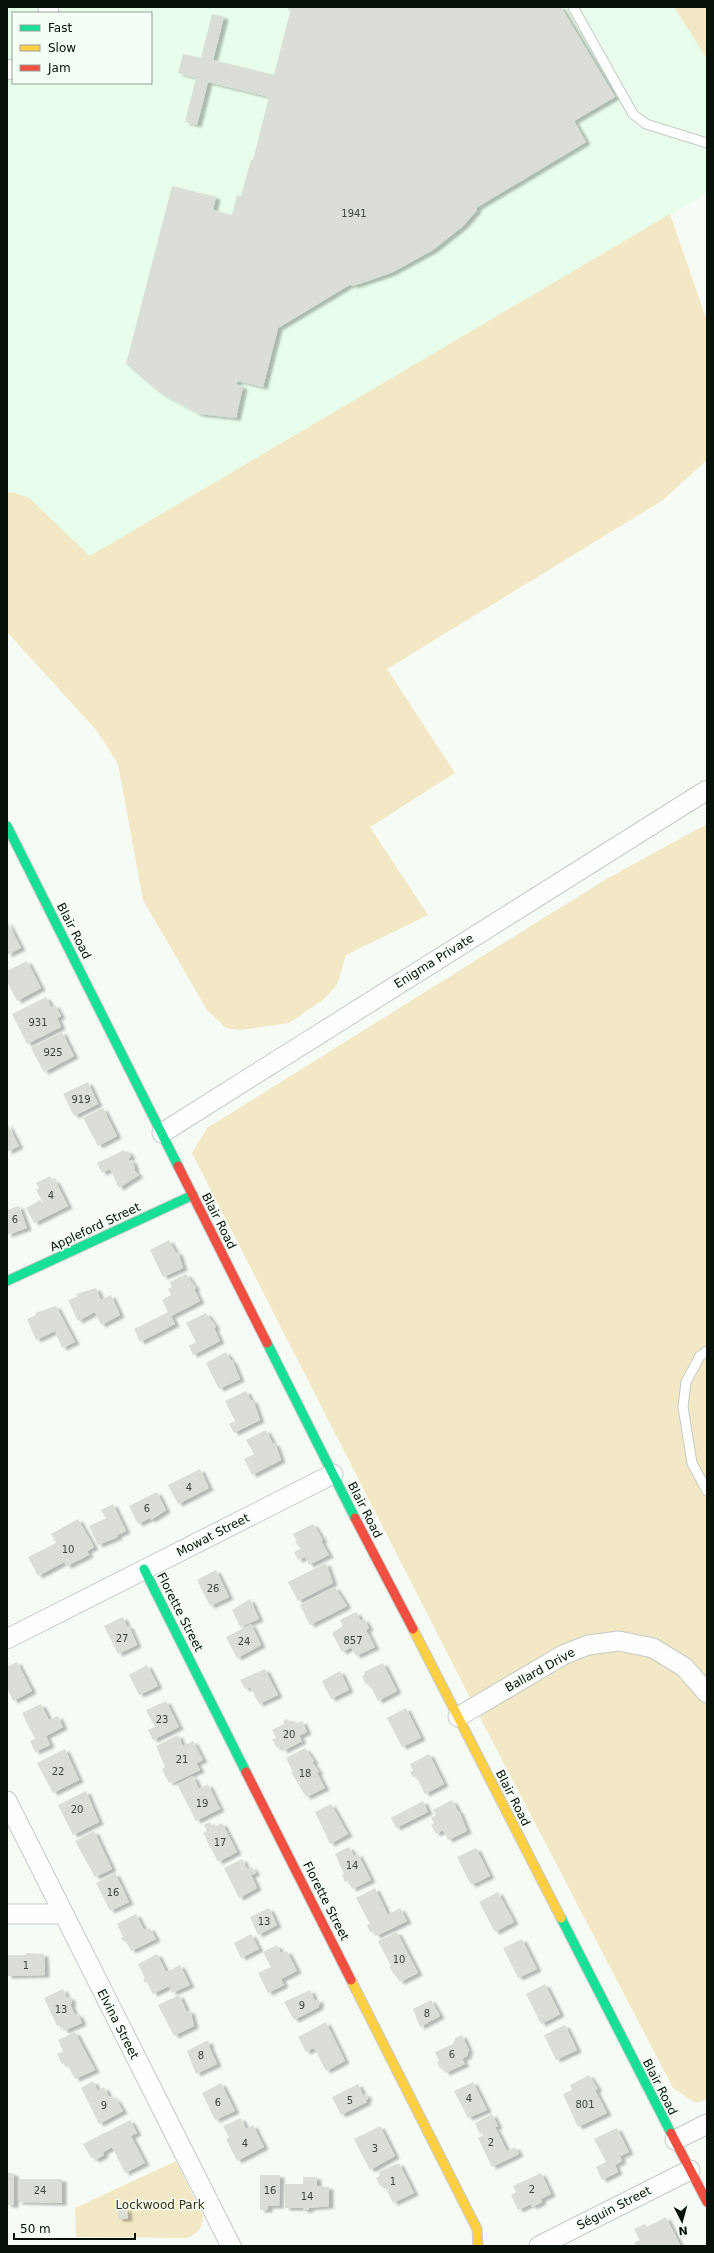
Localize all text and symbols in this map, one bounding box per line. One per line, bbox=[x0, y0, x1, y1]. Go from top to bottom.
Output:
legend bbox=[12, 12, 152, 84]
text: Fast bbox=[48, 21, 72, 35]
text: Slow bbox=[48, 41, 76, 55]
text: Jam bbox=[47, 61, 71, 75]
house number: 1941 bbox=[341, 208, 367, 219]
street label: Blair Road bbox=[54, 901, 94, 961]
street label: Enigma Private bbox=[392, 931, 476, 991]
house number: 931 bbox=[28, 1017, 48, 1028]
house number: 925 bbox=[43, 1047, 63, 1058]
house number: 919 bbox=[71, 1094, 91, 1105]
house number: 4 bbox=[48, 1190, 54, 1201]
street label: Blair Road bbox=[199, 1191, 239, 1251]
street label: Appleford Street bbox=[47, 1200, 143, 1254]
house number: 6 bbox=[12, 1214, 18, 1225]
street label: Blair Road bbox=[345, 1480, 385, 1540]
house number: 4 bbox=[186, 1482, 192, 1493]
house number: 6 bbox=[144, 1503, 150, 1514]
street label: Mowat Street bbox=[174, 1511, 252, 1559]
house number: 10 bbox=[62, 1544, 74, 1555]
street label: Florette Street bbox=[154, 1570, 206, 1654]
house number: 26 bbox=[207, 1583, 219, 1594]
house number: 27 bbox=[116, 1633, 128, 1644]
house number: 857 bbox=[343, 1635, 363, 1646]
house number: 24 bbox=[238, 1636, 250, 1647]
street label: Ballard Drive bbox=[503, 1645, 577, 1695]
house number: 23 bbox=[156, 1714, 168, 1725]
house number: 20 bbox=[283, 1729, 295, 1740]
house number: 21 bbox=[176, 1754, 188, 1765]
house number: 22 bbox=[52, 1766, 64, 1777]
house number: 18 bbox=[299, 1768, 311, 1779]
street label: Blair Road bbox=[493, 1768, 533, 1828]
house number: 19 bbox=[196, 1798, 208, 1809]
house number: 20 bbox=[71, 1804, 83, 1815]
house number: 17 bbox=[214, 1837, 226, 1848]
street label: Florette Street bbox=[300, 1859, 352, 1943]
house number: 14 bbox=[346, 1860, 358, 1871]
house number: 16 bbox=[107, 1887, 119, 1898]
house number: 13 bbox=[258, 1916, 270, 1927]
house number: 10 bbox=[393, 1954, 405, 1965]
house number: 1 bbox=[23, 1960, 29, 1971]
street label: Elvina Street bbox=[94, 1987, 142, 2062]
house number: 9 bbox=[299, 2000, 305, 2011]
house number: 13 bbox=[55, 2004, 67, 2015]
house number: 8 bbox=[424, 2008, 430, 2019]
house number: 6 bbox=[449, 2049, 455, 2060]
house number: 8 bbox=[198, 2050, 204, 2061]
street label: Blair Road bbox=[640, 2057, 680, 2117]
house number: 4 bbox=[466, 2093, 472, 2104]
house number: 5 bbox=[347, 2095, 353, 2106]
house number: 6 bbox=[215, 2097, 221, 2108]
house number: 801 bbox=[575, 2099, 595, 2110]
house number: 9 bbox=[101, 2100, 107, 2111]
house number: 2 bbox=[488, 2137, 494, 2148]
house number: 4 bbox=[242, 2138, 248, 2149]
house number: 3 bbox=[372, 2143, 378, 2154]
house number: 1 bbox=[390, 2176, 396, 2187]
street label: Séguin Street bbox=[575, 2183, 654, 2233]
house number: 2 bbox=[529, 2184, 535, 2195]
house number: 24 bbox=[34, 2185, 46, 2196]
house number: 16 bbox=[264, 2185, 276, 2196]
house number: 14 bbox=[301, 2191, 313, 2202]
park label: Lockwood Park bbox=[115, 2198, 205, 2212]
north arrow bbox=[662, 2201, 702, 2241]
scale bar bbox=[14, 2215, 135, 2241]
text: 50 m bbox=[20, 2222, 51, 2236]
text: N bbox=[678, 2224, 688, 2237]

